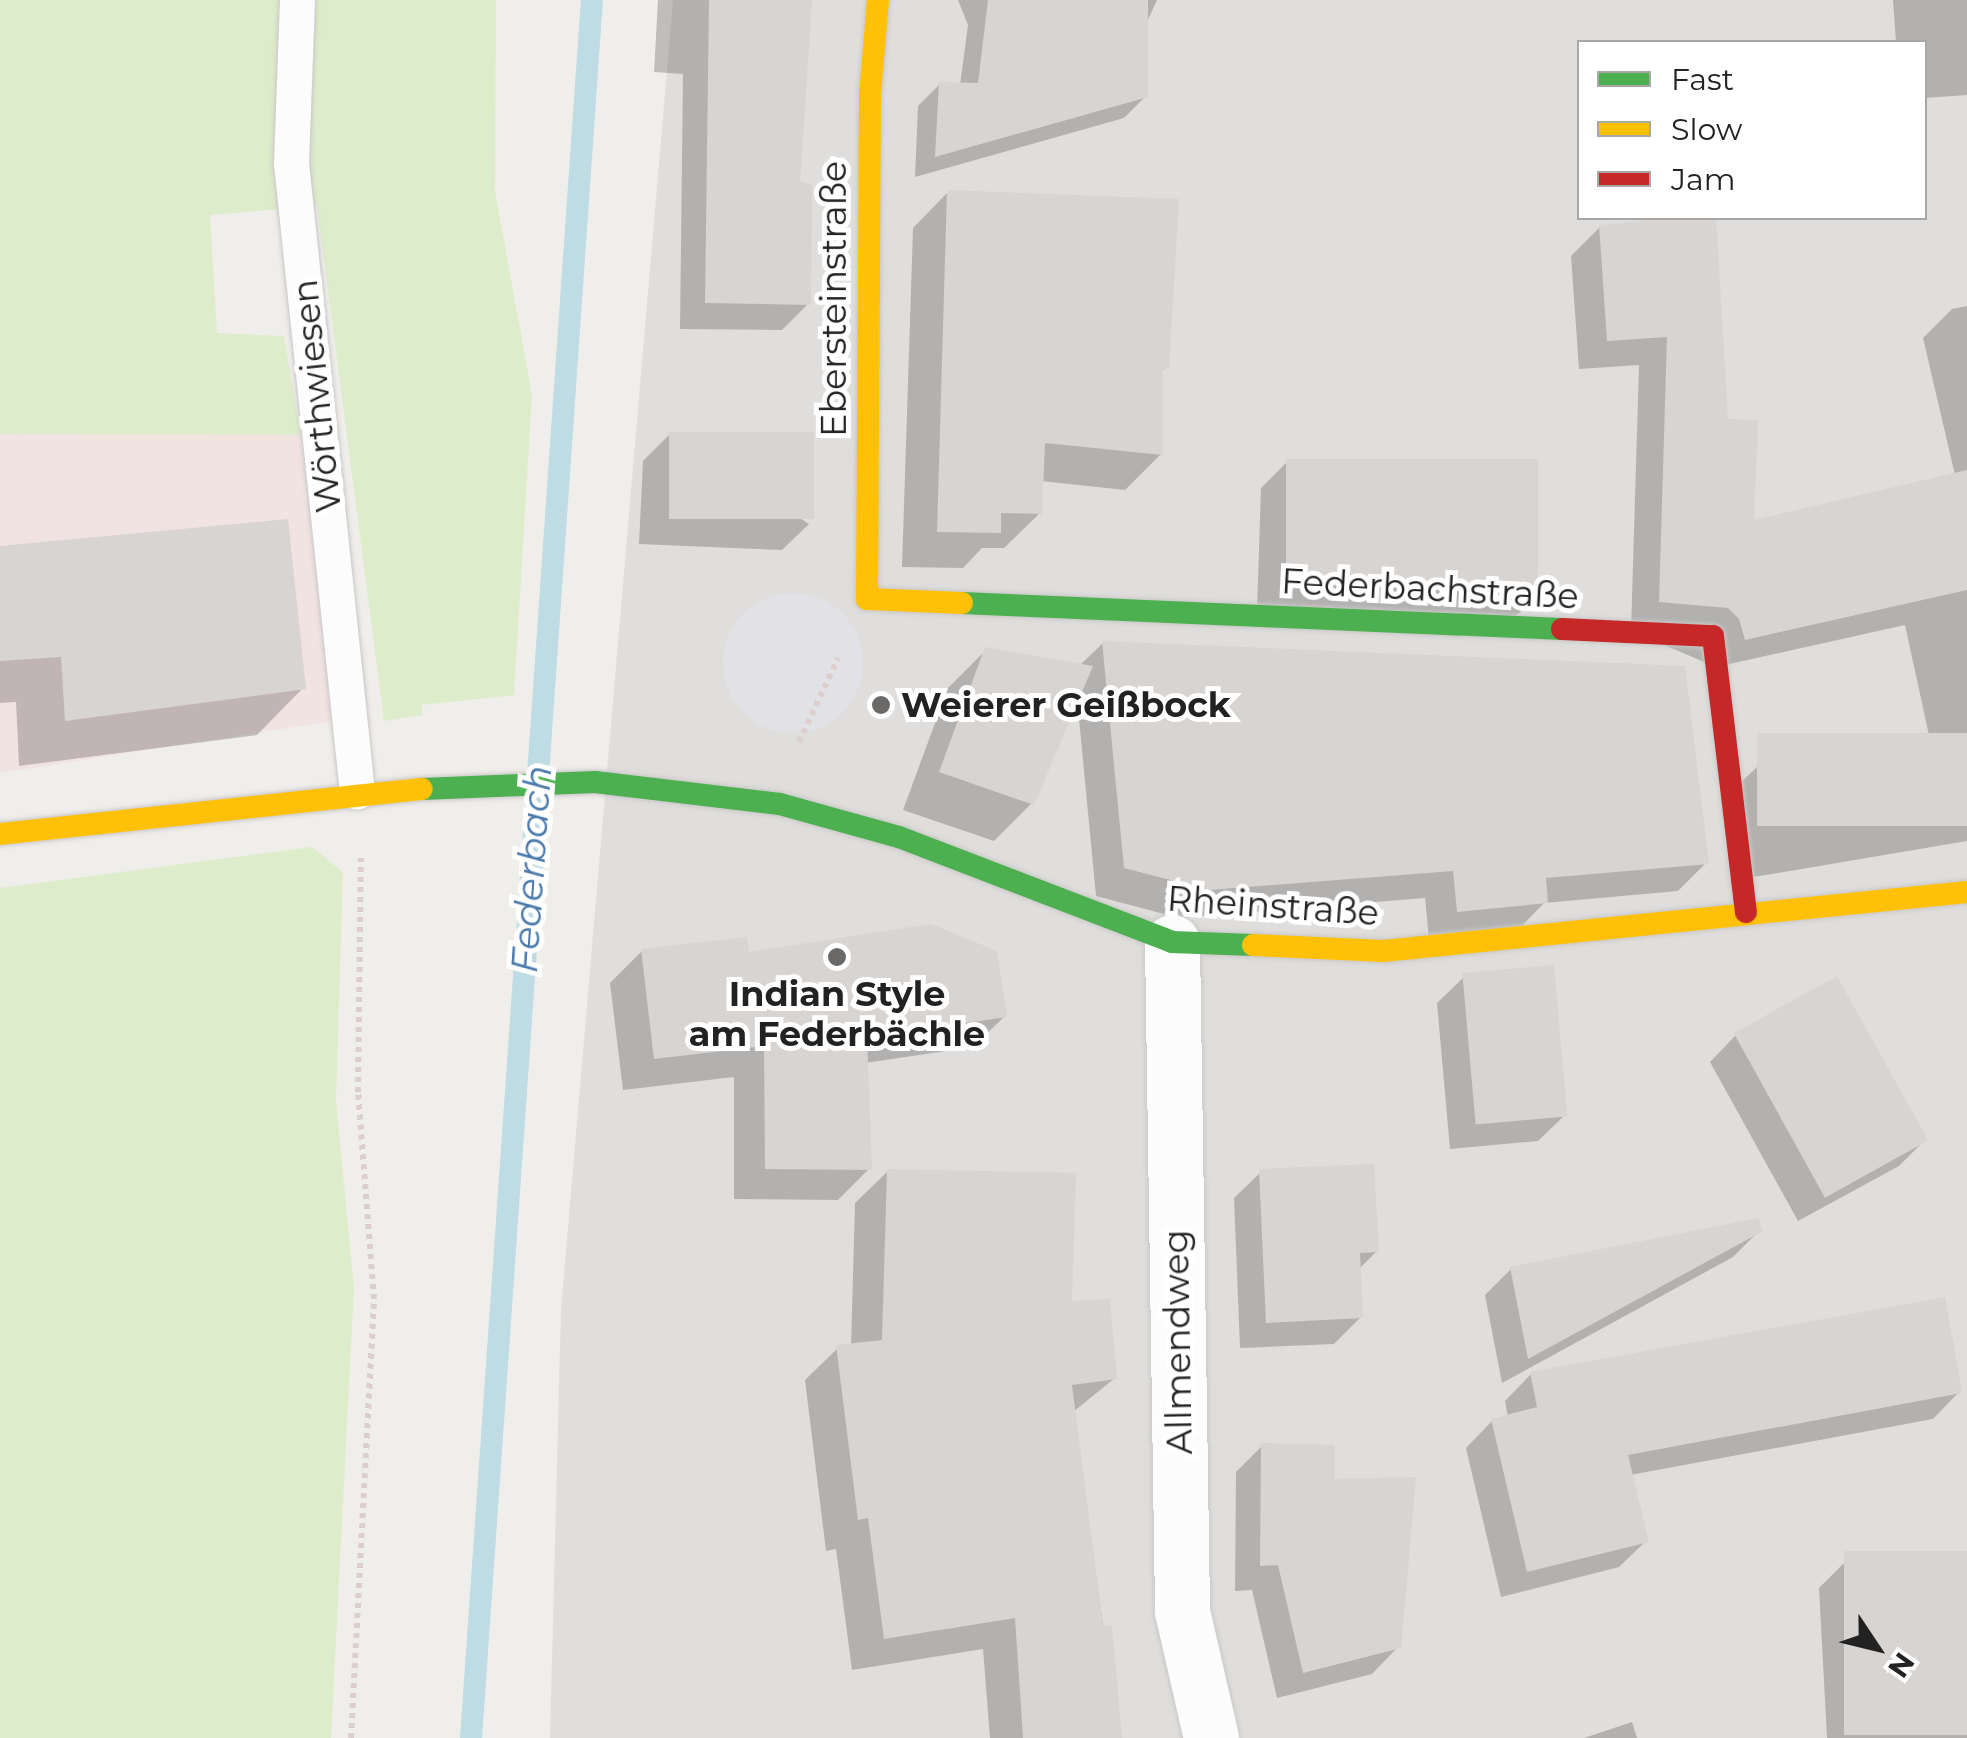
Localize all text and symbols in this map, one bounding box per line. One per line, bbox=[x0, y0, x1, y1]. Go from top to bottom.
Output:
legend bbox=[1577, 40, 1927, 220]
text: Fast bbox=[1671, 61, 1734, 98]
text: Slow bbox=[1671, 111, 1742, 148]
street label: Ebersteinstraße bbox=[813, 161, 855, 437]
text: Jam bbox=[1671, 161, 1736, 198]
street label: Wörthwiesen bbox=[284, 277, 350, 515]
street label: Federbachstraße bbox=[1280, 560, 1580, 618]
place label: Weierer Geißbock bbox=[901, 684, 1231, 726]
marker: Weierer Geißbock bbox=[870, 694, 892, 716]
water label: Federbach bbox=[501, 764, 561, 974]
street label: Rheinstraße bbox=[1166, 878, 1380, 934]
marker: Indian Style am Federbächle bbox=[826, 946, 848, 968]
place label: Indian Style am Federbächle bbox=[689, 973, 985, 1055]
street label: Allmendweg bbox=[1155, 1229, 1201, 1455]
north arrow bbox=[1827, 1598, 1927, 1698]
text: N bbox=[1881, 1646, 1922, 1684]

